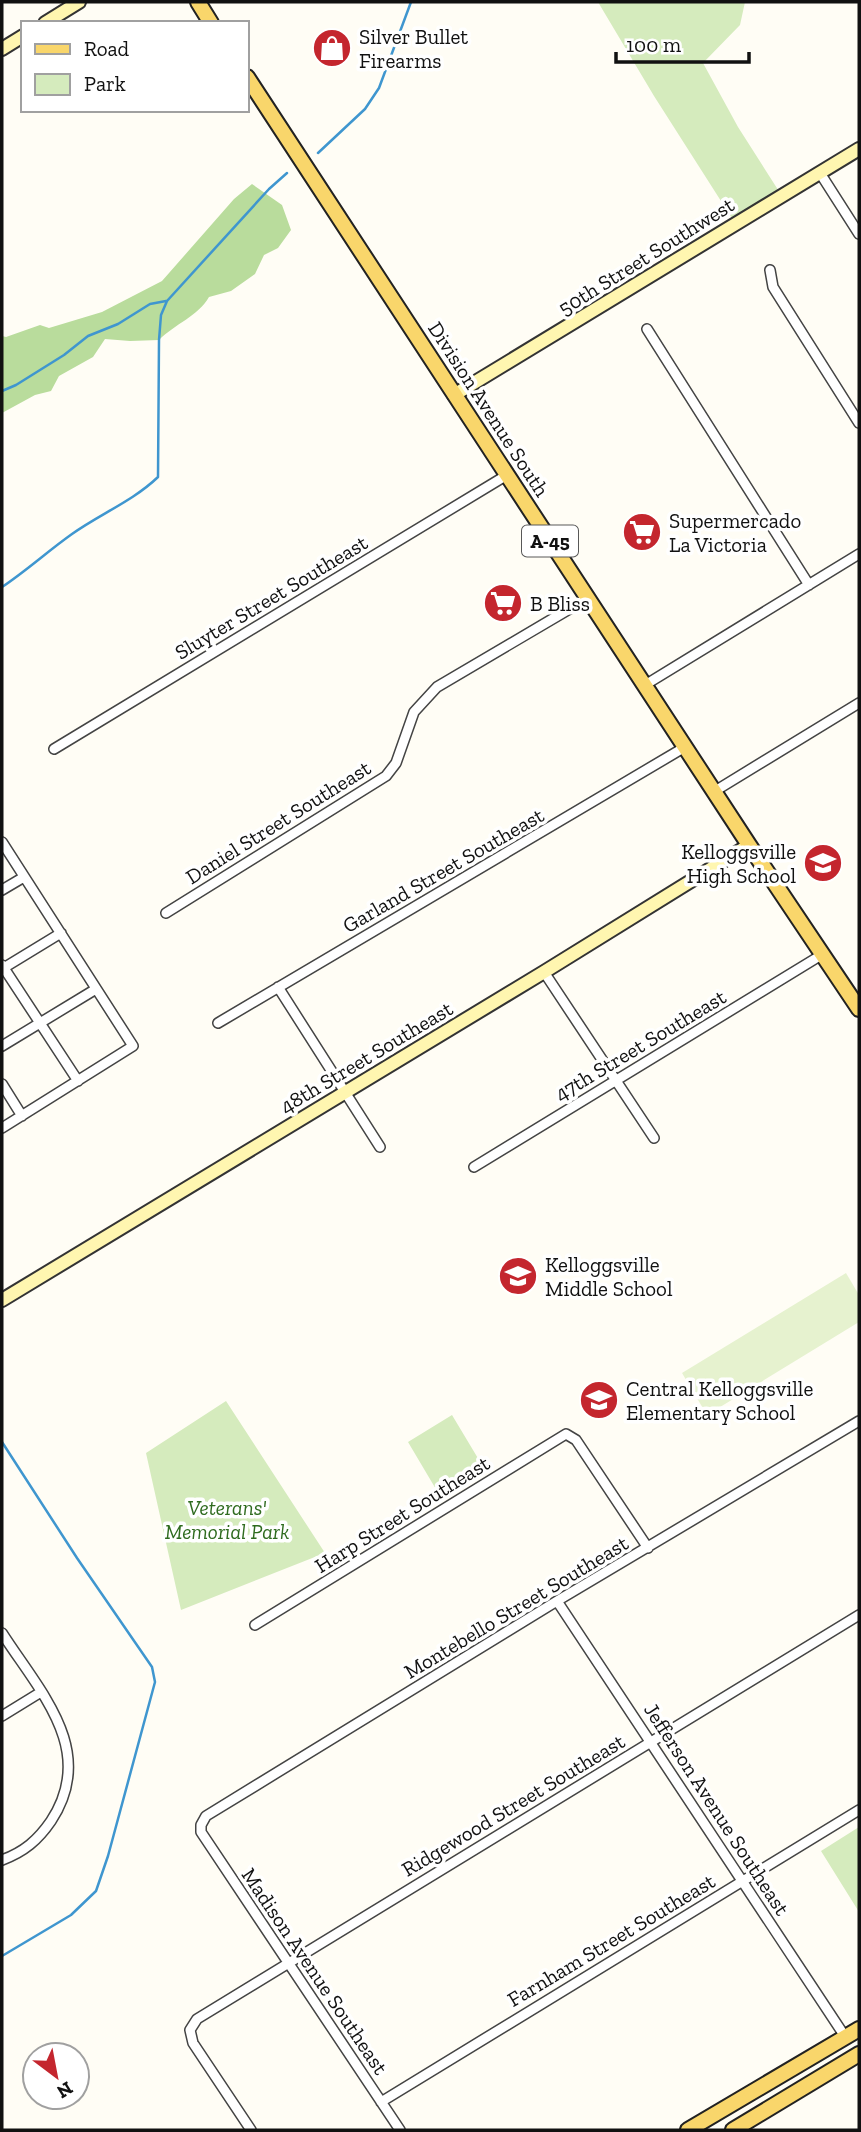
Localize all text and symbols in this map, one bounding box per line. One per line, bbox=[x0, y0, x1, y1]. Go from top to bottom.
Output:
legend bbox=[21, 21, 248, 112]
scale bar bbox=[616, 21, 749, 65]
place label: Silver Bullet Firearms bbox=[359, 24, 468, 73]
shop icon: Silver Bullet Firearms bbox=[311, 27, 353, 69]
text: 100 m bbox=[626, 32, 681, 57]
text: Road bbox=[84, 36, 130, 61]
text: Park bbox=[84, 71, 126, 96]
street label: 50th Street Southwest bbox=[553, 192, 739, 320]
street label: Division Avenue South bbox=[423, 317, 555, 501]
place label: Supermercado La Victoria bbox=[669, 508, 801, 557]
supermarket icon: Supermercado La Victoria bbox=[621, 511, 663, 553]
road number: A-45 bbox=[522, 526, 578, 556]
street label: Sluyter Street Southeast bbox=[170, 529, 372, 664]
supermarket icon: B Bliss bbox=[482, 582, 524, 624]
place label: B Bliss bbox=[530, 591, 590, 616]
street label: Daniel Street Southeast bbox=[181, 755, 375, 889]
street label: Garland Street Southeast bbox=[338, 802, 548, 938]
place label: Kelloggsville High School bbox=[681, 839, 796, 888]
school or university icon: Kelloggsville High School bbox=[802, 842, 844, 884]
street label: 47th Street Southeast bbox=[550, 984, 730, 1106]
street label: 48th Street Southeast bbox=[275, 995, 457, 1118]
place label: Kelloggsville Middle School bbox=[545, 1252, 673, 1301]
school or university icon: Kelloggsville Middle School bbox=[497, 1255, 539, 1297]
place label: Central Kelloggsville Elementary School bbox=[626, 1376, 813, 1425]
school or university icon: Central Kelloggsville Elementary School bbox=[578, 1379, 620, 1421]
street label: Harp Street Southeast bbox=[310, 1450, 494, 1578]
park label: Veterans' Memorial Park bbox=[165, 1495, 289, 1544]
street label: Montebello Street Southeast bbox=[400, 1530, 633, 1684]
street label: Jefferson Avenue Southeast bbox=[639, 1698, 795, 1920]
street label: Ridgewood Street Southeast bbox=[397, 1728, 629, 1882]
street label: Madison Avenue Southeast bbox=[237, 1863, 394, 2079]
street label: Farnham Street Southeast bbox=[503, 1868, 719, 2012]
north arrow bbox=[21, 2041, 91, 2111]
text: N bbox=[53, 2076, 77, 2104]

